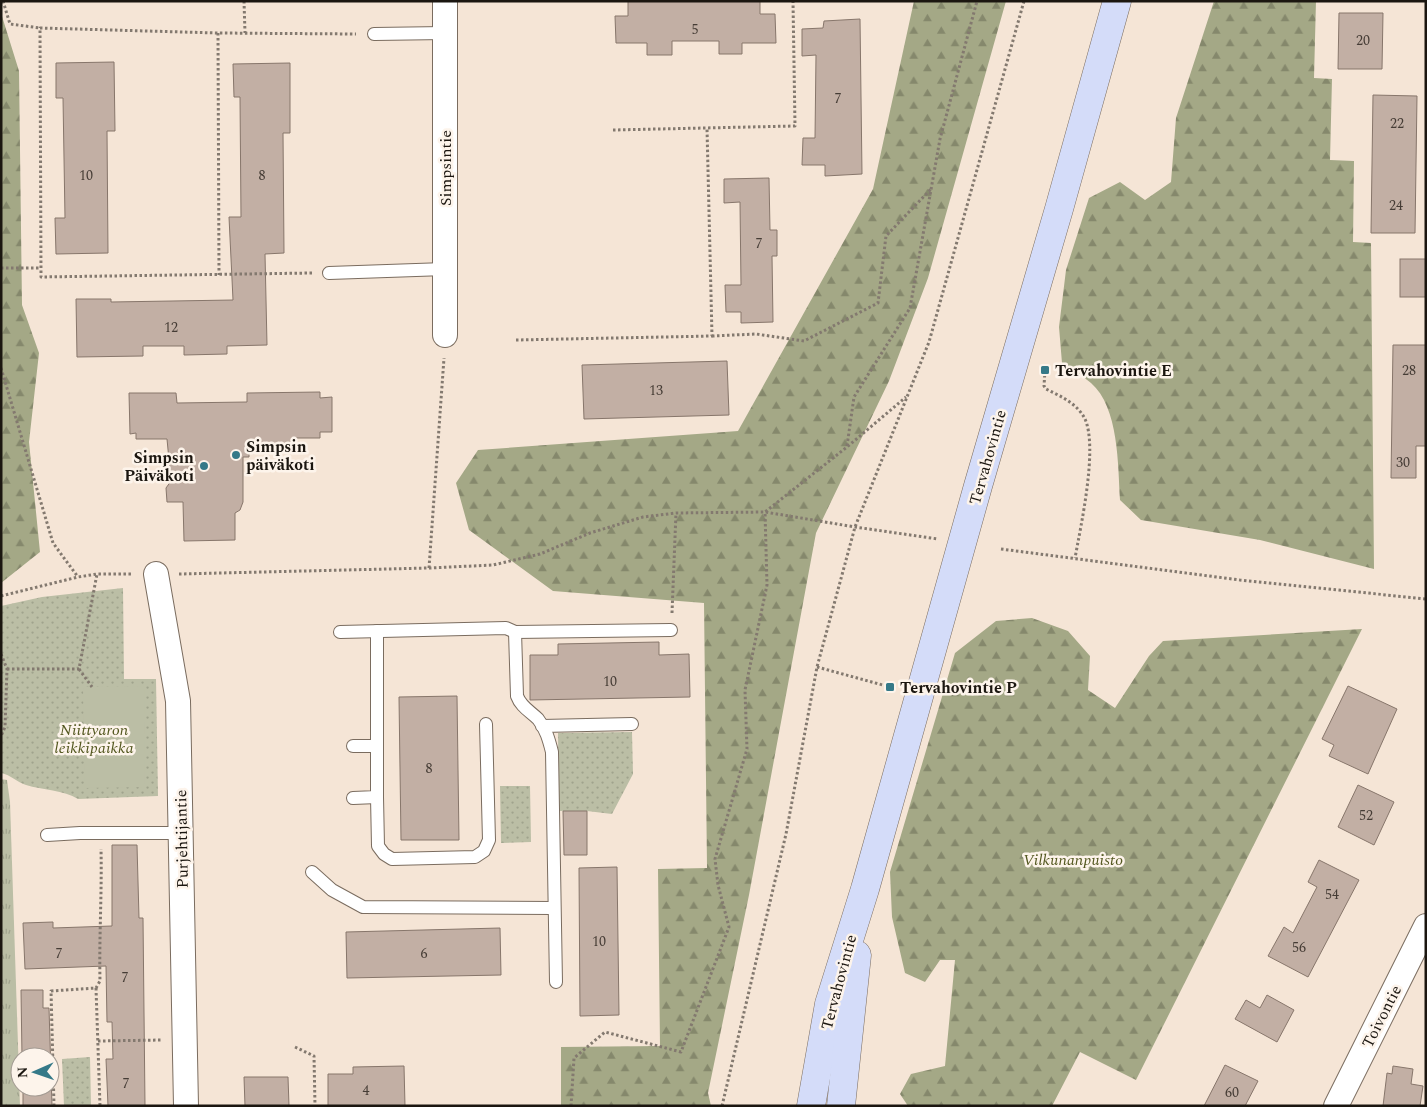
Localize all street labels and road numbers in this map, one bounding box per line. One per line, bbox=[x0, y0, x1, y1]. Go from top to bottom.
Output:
street label: Simpsintie bbox=[434, 130, 458, 206]
street label: Tervahovintie bbox=[963, 407, 1013, 508]
street label: Purjehtijantie bbox=[169, 789, 195, 889]
street label: Tervahovintie bbox=[815, 932, 863, 1033]
street label: Toivontie bbox=[1356, 981, 1408, 1052]

